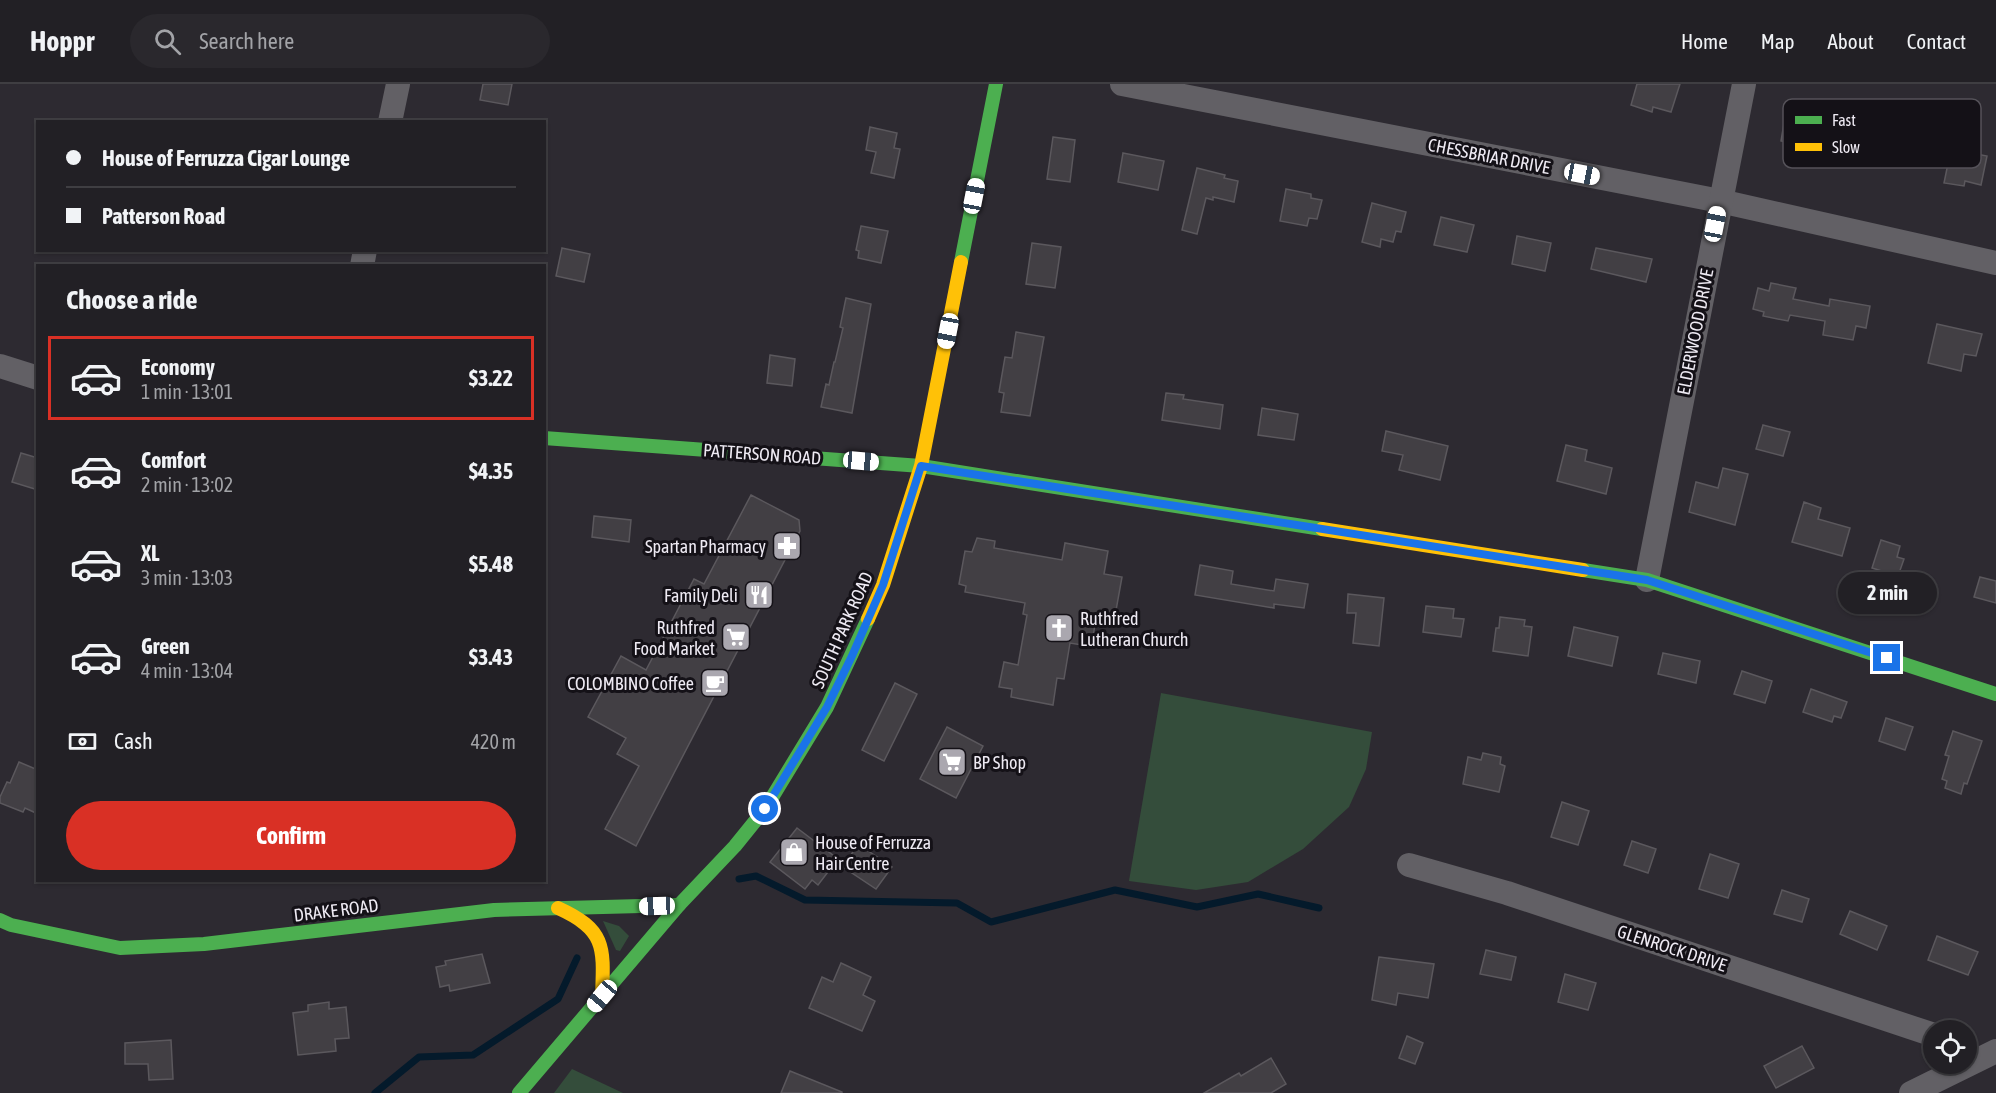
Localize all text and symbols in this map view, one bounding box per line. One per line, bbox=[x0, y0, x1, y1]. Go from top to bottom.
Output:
search box bbox=[130, 14, 550, 68]
text: Hoppr bbox=[30, 25, 94, 57]
icon: search bbox=[151, 25, 184, 58]
text: Search here bbox=[199, 28, 294, 54]
text: Home bbox=[1681, 29, 1728, 53]
text: Map bbox=[1761, 29, 1795, 53]
text: About bbox=[1828, 29, 1874, 53]
text: Contact bbox=[1907, 29, 1966, 53]
legend bbox=[1783, 99, 1981, 168]
text: Fast bbox=[1832, 111, 1856, 129]
street label: CHESSBRIAR DRIVE bbox=[1426, 134, 1552, 178]
text: Slow bbox=[1832, 138, 1860, 156]
text: House of Ferruzza Cigar Lounge bbox=[102, 145, 350, 171]
car bbox=[1563, 162, 1601, 186]
car bbox=[962, 177, 986, 215]
text: Patterson Road bbox=[102, 203, 225, 229]
car bbox=[1703, 205, 1727, 243]
street label: ELDERWOOD DRIVE bbox=[1672, 267, 1718, 397]
text: Choose a ride bbox=[66, 284, 198, 315]
car bbox=[936, 312, 960, 350]
icon: car bbox=[69, 351, 123, 405]
text: Economy bbox=[141, 354, 215, 380]
text: $3.22 bbox=[469, 365, 513, 391]
text: 1 min · 13:01 bbox=[141, 380, 233, 403]
street label: PATTERSON ROAD bbox=[702, 439, 822, 469]
icon: car bbox=[69, 444, 123, 498]
text: Comfort bbox=[141, 447, 206, 473]
car bbox=[842, 450, 880, 472]
text: $4.35 bbox=[469, 458, 513, 484]
text: 2 min · 13:02 bbox=[141, 473, 233, 496]
pharmacy icon: Spartan Pharmacy bbox=[771, 530, 803, 562]
place label: Spartan Pharmacy bbox=[645, 536, 766, 557]
icon: car bbox=[69, 537, 123, 591]
text: XL bbox=[141, 540, 159, 566]
text: $5.48 bbox=[469, 551, 513, 577]
text: 3 min · 13:03 bbox=[141, 566, 233, 589]
street label: SOUTH PARK ROAD bbox=[807, 569, 877, 691]
callout: 2 min bbox=[1838, 571, 1936, 613]
restaurant icon: Family Deli bbox=[743, 579, 775, 611]
text: 2 min bbox=[1867, 581, 1908, 604]
place label: Family Deli bbox=[664, 585, 738, 606]
place label: Ruthfred Lutheran Church bbox=[1080, 608, 1189, 650]
church icon: Ruthfred Lutheran Church bbox=[1043, 612, 1075, 644]
place label: Ruthfred Food Market bbox=[634, 617, 715, 659]
supermarket icon: Ruthfred Food Market bbox=[720, 621, 752, 653]
icon: car bbox=[69, 630, 123, 684]
text: Green bbox=[141, 633, 190, 659]
text: $3.43 bbox=[469, 644, 513, 670]
route end bbox=[1873, 644, 1900, 671]
text: 4 min · 13:04 bbox=[141, 659, 233, 682]
cafe icon: COLOMBINO Coffee bbox=[699, 667, 731, 699]
place label: COLOMBINO Coffee bbox=[567, 673, 694, 694]
icon: cash bbox=[66, 725, 99, 758]
text: Cash bbox=[114, 728, 153, 754]
text: 420 m bbox=[471, 730, 516, 753]
supermarket icon: BP Shop bbox=[936, 746, 968, 778]
place label: BP Shop bbox=[973, 752, 1026, 773]
route start bbox=[751, 795, 778, 822]
button: Confirm bbox=[66, 801, 516, 870]
place label: House of Ferruzza Hair Centre bbox=[815, 832, 931, 874]
shop icon: House of Ferruzza Hair Centre bbox=[778, 836, 810, 868]
street label: DRAKE ROAD bbox=[292, 894, 380, 926]
car bbox=[639, 896, 675, 916]
street label: GLENROCK DRIVE bbox=[1615, 920, 1730, 976]
car bbox=[584, 976, 620, 1016]
map controls bbox=[1923, 1020, 1977, 1074]
button: locate bbox=[1923, 1020, 1977, 1074]

